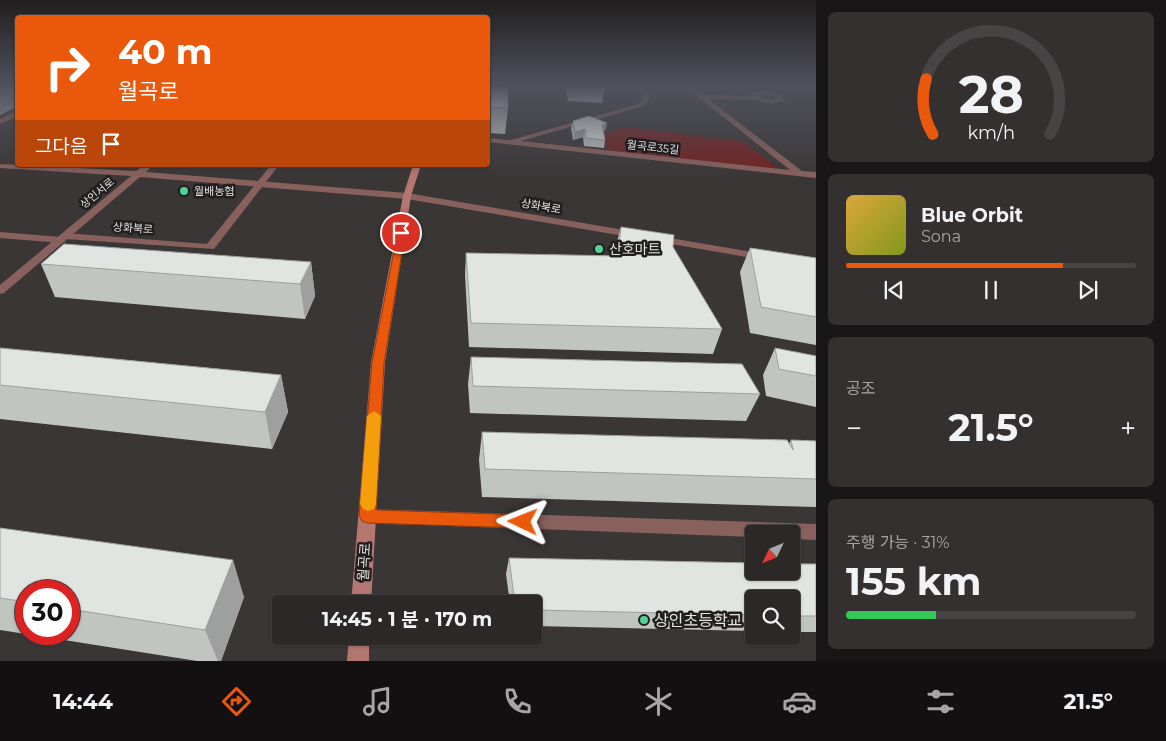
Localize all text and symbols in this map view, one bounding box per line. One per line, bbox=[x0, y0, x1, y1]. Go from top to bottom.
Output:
text: 40 m bbox=[118, 30, 213, 73]
icon: right bbox=[35, 35, 100, 100]
text: 28 bbox=[958, 63, 1024, 126]
text: 월곡로 bbox=[118, 78, 179, 105]
text: km/h bbox=[967, 122, 1015, 143]
icon: arrive bbox=[97, 130, 125, 158]
text: 그다음 bbox=[35, 135, 87, 158]
street label: 월곡로35길 bbox=[626, 137, 680, 157]
street label: 상인서로 bbox=[77, 175, 117, 211]
place label: 월배농협 bbox=[194, 184, 234, 198]
marker: 월배농협 bbox=[178, 185, 190, 197]
street label: 상화북로 bbox=[520, 196, 562, 216]
text: Blue Orbit bbox=[921, 204, 1023, 227]
pin bbox=[380, 212, 422, 254]
icon: arrive bbox=[387, 219, 415, 247]
street label: 상화북로 bbox=[112, 220, 154, 236]
text: Sona bbox=[921, 227, 961, 246]
place label: 산호마트 bbox=[609, 240, 661, 258]
marker: 산호마트 bbox=[593, 243, 605, 255]
icon: previous bbox=[880, 276, 908, 304]
icon: pause bbox=[977, 276, 1005, 304]
icon: next bbox=[1074, 276, 1102, 304]
text: 공조 bbox=[846, 379, 875, 398]
text: 21.5° bbox=[948, 404, 1034, 451]
text: − bbox=[846, 411, 862, 445]
text: + bbox=[1120, 411, 1136, 445]
position arrow bbox=[496, 495, 548, 547]
north arrow bbox=[745, 525, 800, 580]
map controls bbox=[745, 525, 800, 645]
text: 주행 가능 · 31% bbox=[846, 533, 950, 552]
street label: 월곡로 bbox=[354, 542, 374, 582]
text: 155 km bbox=[846, 558, 981, 605]
speed limit sign: 30 bbox=[15, 580, 80, 645]
button: search bbox=[745, 590, 800, 645]
text: 14:45 · 1 분 · 170 m bbox=[322, 608, 492, 631]
place label: 상인초등학교 bbox=[654, 611, 742, 630]
marker: 상인초등학교 bbox=[638, 614, 650, 626]
icon: directions bbox=[219, 684, 254, 719]
icon: music bbox=[360, 684, 395, 719]
icon: phone bbox=[500, 684, 535, 719]
icon: climate bbox=[641, 684, 676, 719]
icon: car bbox=[782, 684, 817, 719]
icon: filters bbox=[923, 684, 958, 719]
text: 14:44 bbox=[53, 688, 113, 715]
text: 21.5° bbox=[1064, 688, 1113, 715]

